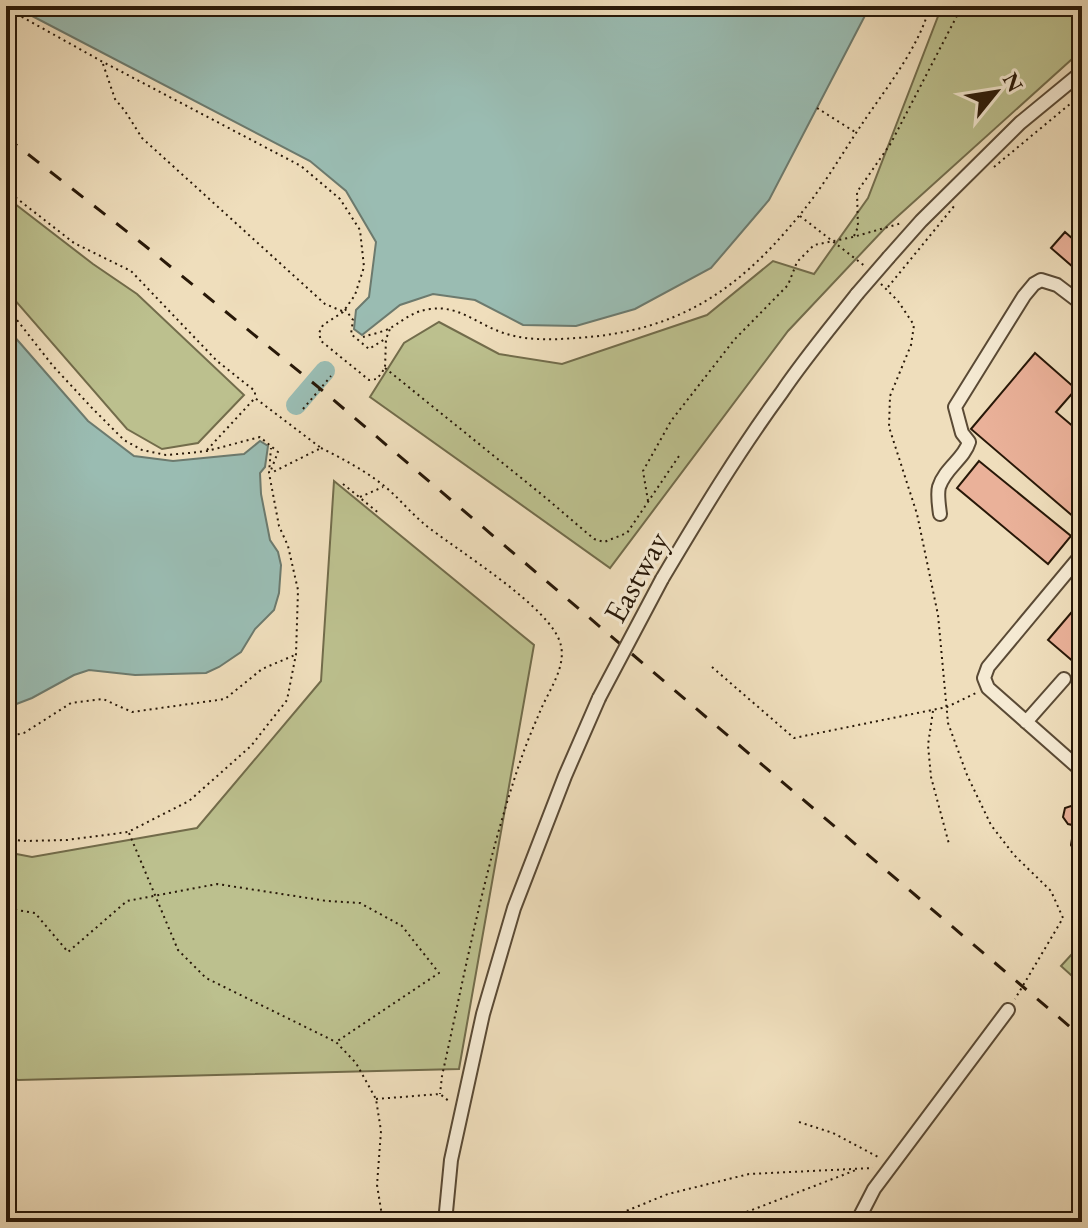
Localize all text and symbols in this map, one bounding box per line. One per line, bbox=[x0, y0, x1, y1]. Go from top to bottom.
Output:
north arrow bbox=[956, 52, 1036, 132]
text: N bbox=[996, 67, 1030, 97]
street label: Eastway bbox=[594, 523, 679, 630]

